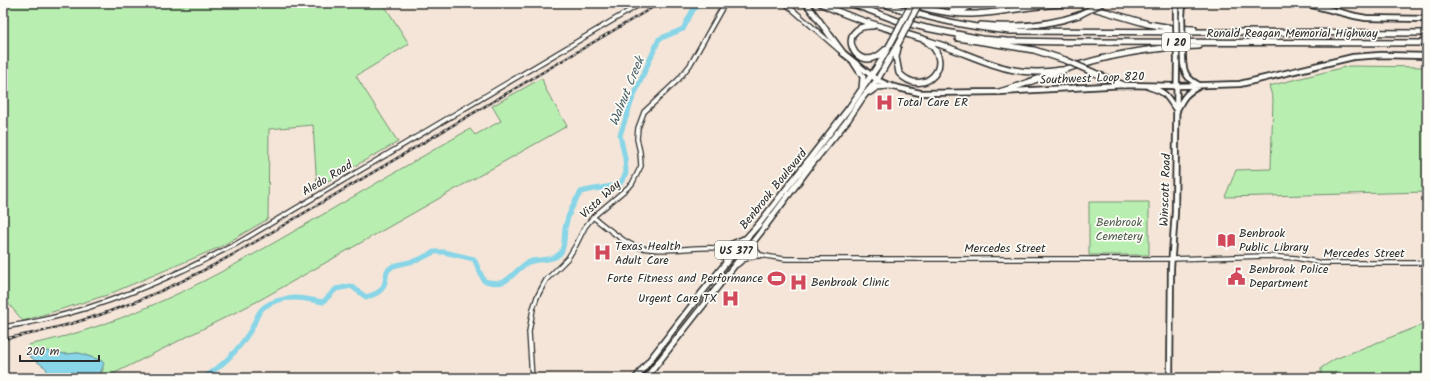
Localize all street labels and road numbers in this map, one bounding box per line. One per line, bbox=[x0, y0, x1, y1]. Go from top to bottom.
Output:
street label: Ronald Reagan Memorial Highway bbox=[1206, 24, 1378, 43]
road number: I 20 bbox=[1162, 33, 1190, 51]
street label: Southwest Loop 820 bbox=[1039, 67, 1145, 90]
street label: Benbrook Boulevard bbox=[735, 144, 813, 234]
street label: Winscott Road bbox=[1155, 152, 1176, 227]
street label: Aledo Road bbox=[298, 155, 357, 201]
street label: Vista Way bbox=[576, 175, 625, 223]
street label: Mercedes Street bbox=[964, 239, 1046, 258]
road number: US 377 bbox=[715, 241, 757, 259]
street label: Mercedes Street bbox=[1323, 244, 1405, 263]

